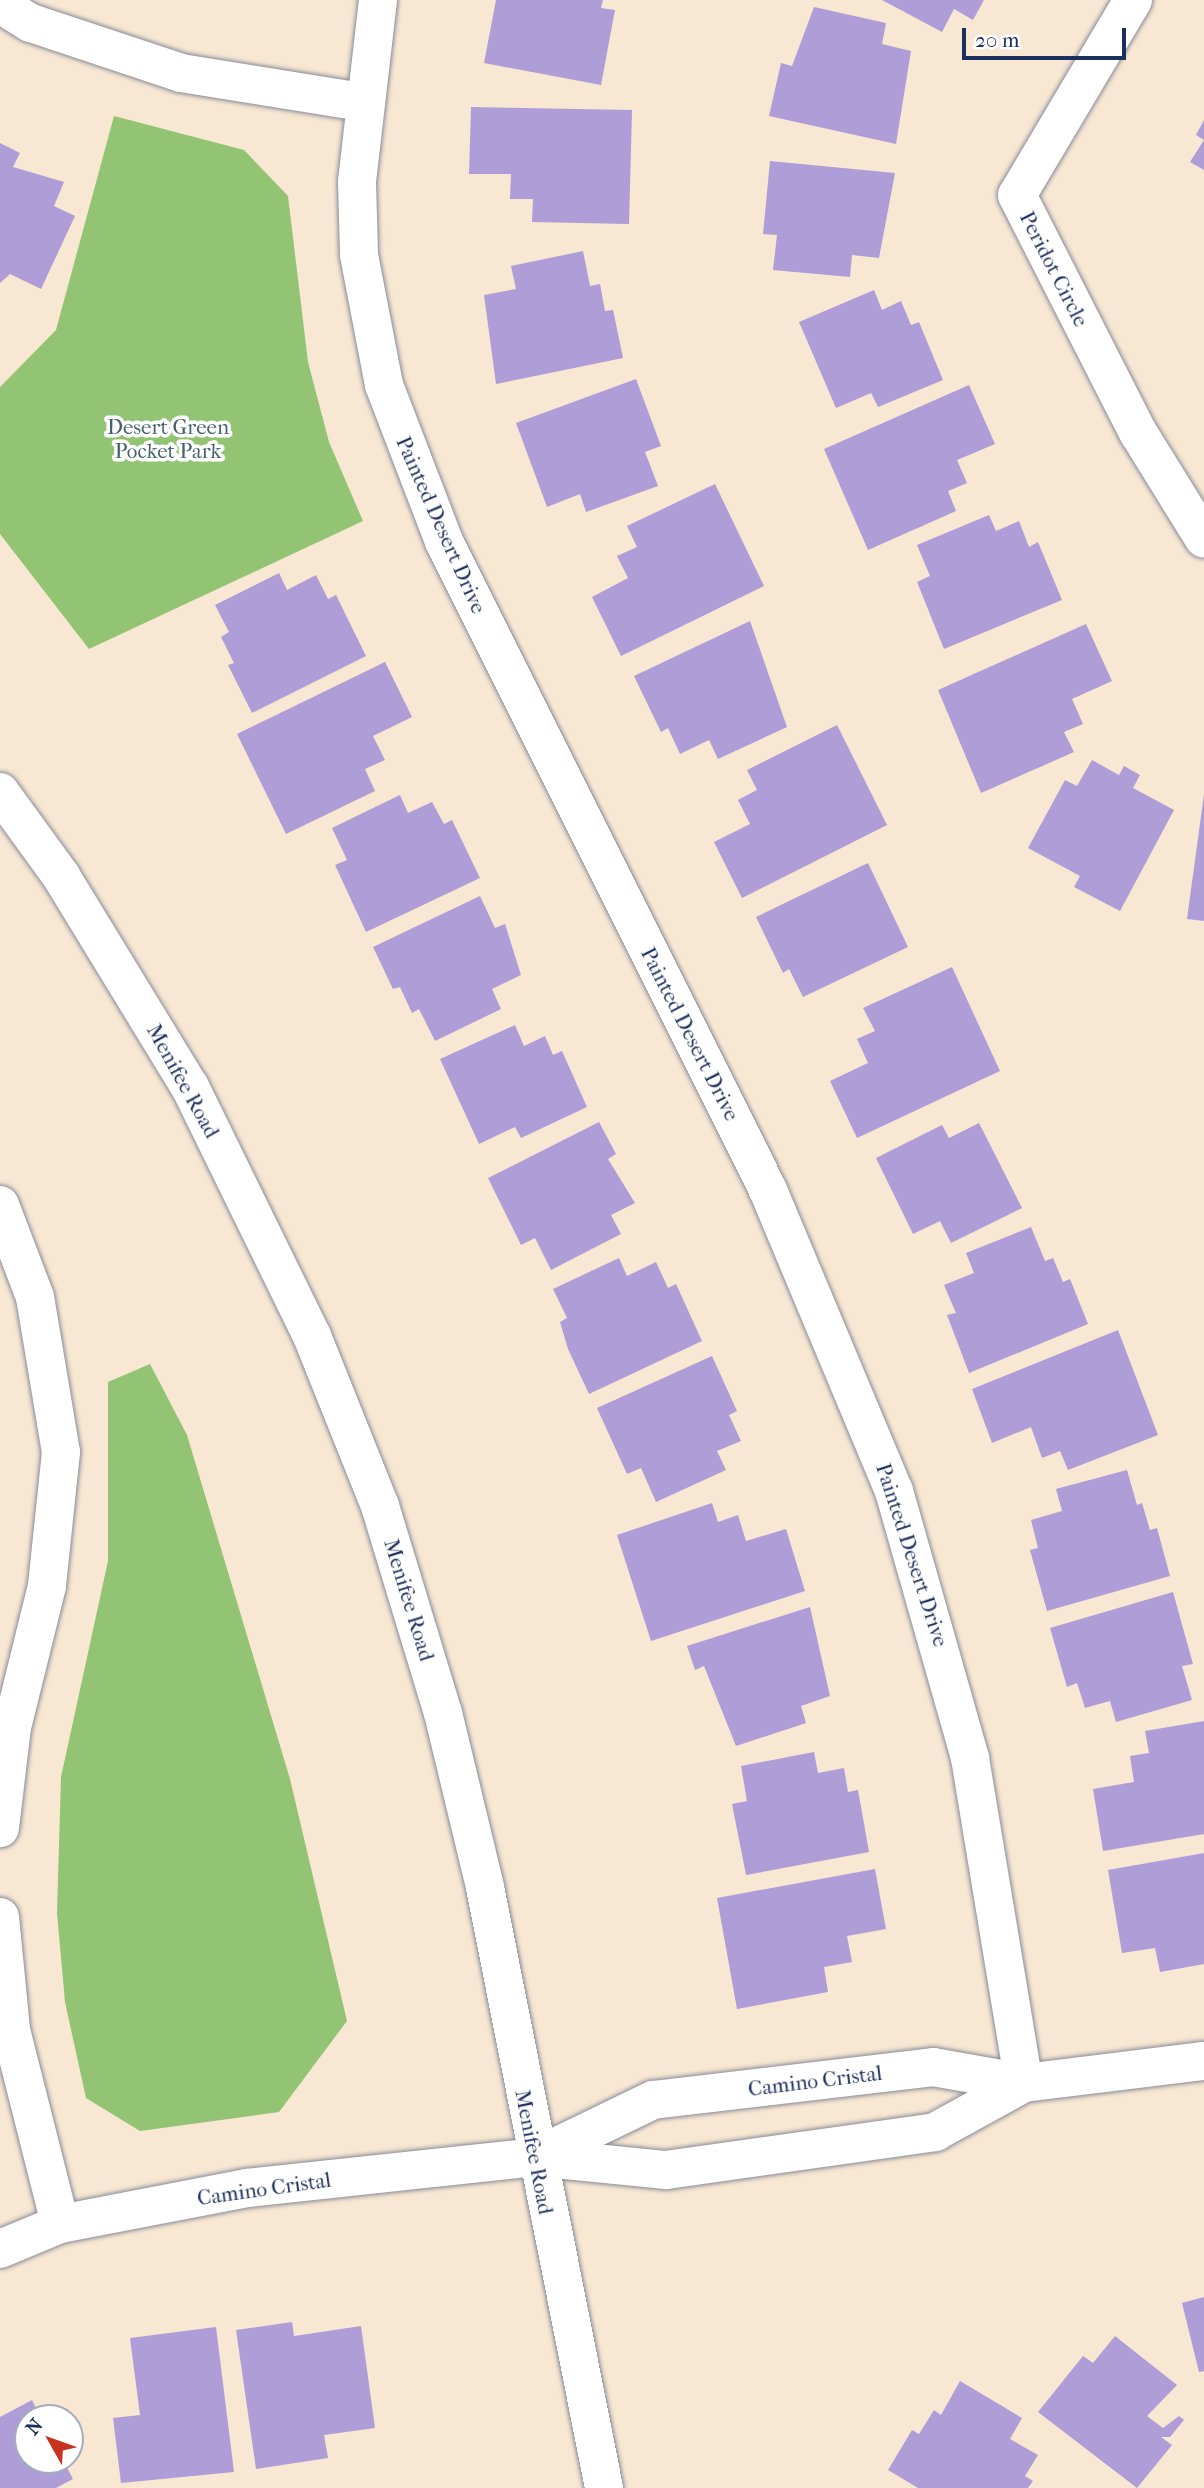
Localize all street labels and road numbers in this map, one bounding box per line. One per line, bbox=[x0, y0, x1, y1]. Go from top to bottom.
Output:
street label: Peridot Circle bbox=[1014, 207, 1094, 331]
street label: Painted Desert Drive bbox=[391, 433, 491, 617]
street label: Painted Desert Drive bbox=[635, 943, 745, 1125]
street label: Menifee Road bbox=[141, 1020, 225, 1142]
street label: Painted Desert Drive bbox=[870, 1460, 954, 1650]
street label: Menifee Road bbox=[378, 1536, 440, 1664]
street label: Camino Cristal bbox=[747, 2060, 883, 2102]
street label: Menifee Road bbox=[510, 2088, 558, 2216]
street label: Camino Cristal bbox=[196, 2167, 332, 2211]

